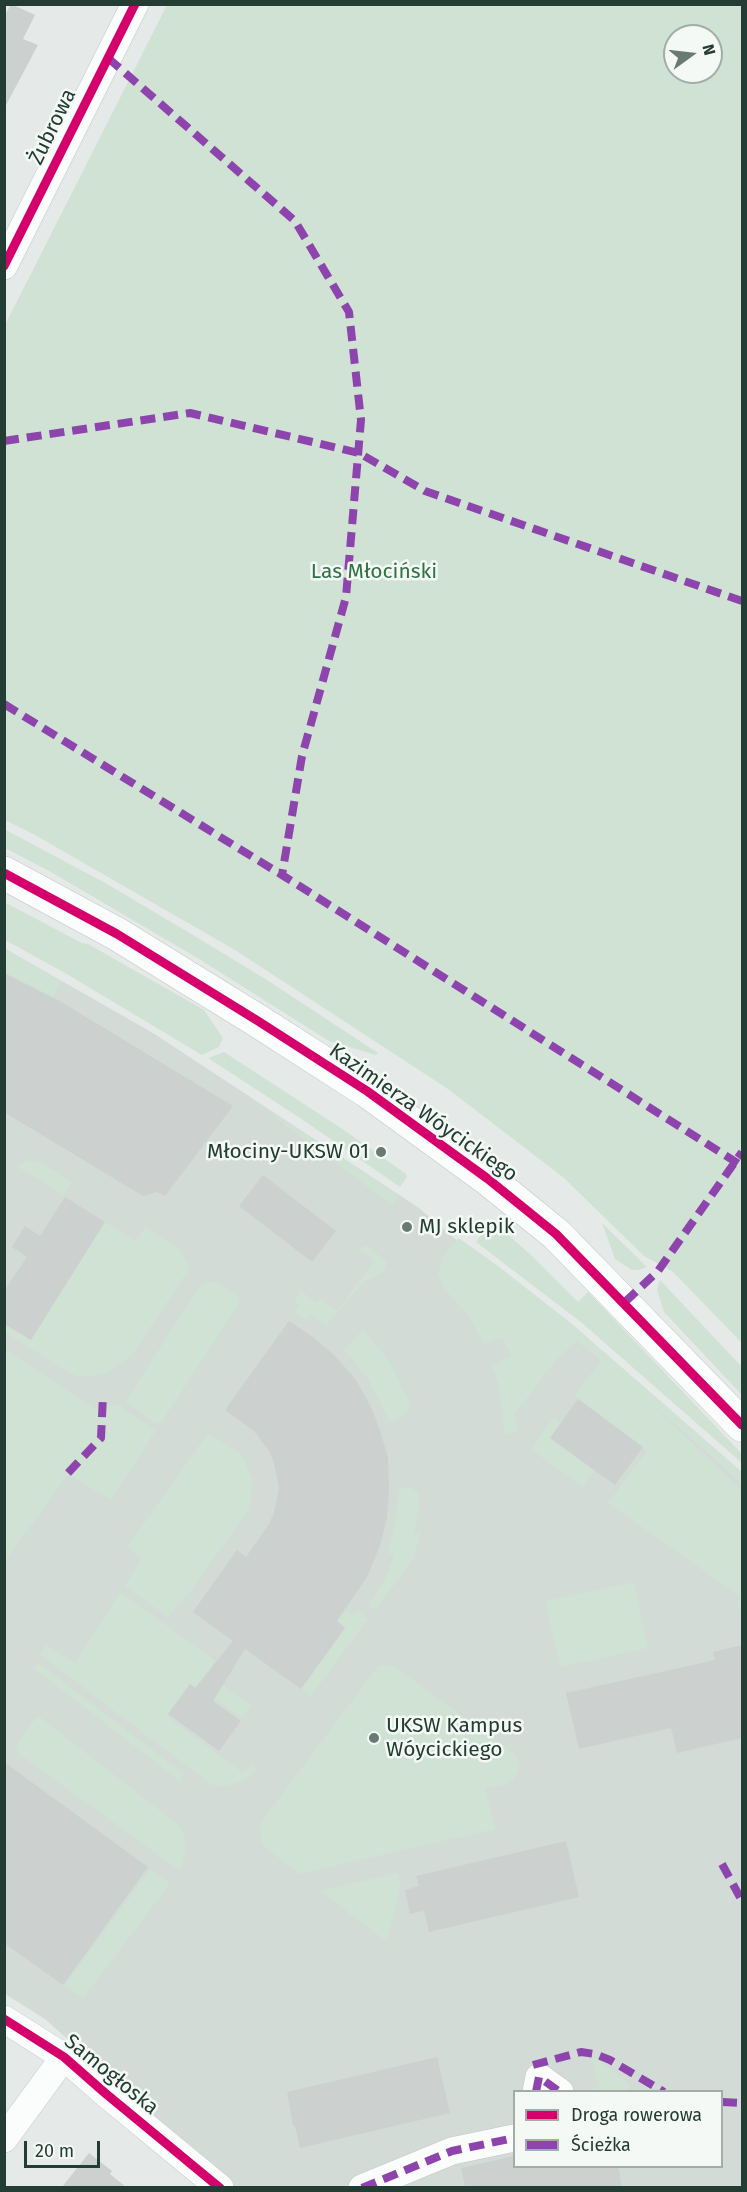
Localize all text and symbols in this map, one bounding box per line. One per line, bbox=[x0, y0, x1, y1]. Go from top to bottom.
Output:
north arrow bbox=[663, 24, 723, 84]
text: N bbox=[698, 42, 719, 57]
street label: Żubrowa bbox=[24, 85, 82, 169]
park label: Las Młociński bbox=[311, 559, 437, 585]
street label: Kazimierza Wóycickiego bbox=[324, 1038, 522, 1188]
place label: Młociny-UKSW 01 bbox=[207, 1139, 369, 1165]
marker: Młociny-UKSW 01 bbox=[374, 1145, 388, 1159]
place label: MJ sklepik bbox=[419, 1214, 514, 1240]
marker: MJ sklepik bbox=[400, 1220, 414, 1234]
place label: UKSW Kampus Wóycickiego bbox=[386, 1713, 522, 1763]
marker: UKSW Kampus Wóycickiego bbox=[367, 1731, 381, 1745]
street label: Samogłoska bbox=[59, 2029, 163, 2121]
legend bbox=[513, 2090, 723, 2168]
text: Droga rowerowa bbox=[571, 2104, 702, 2126]
scale bar bbox=[27, 2129, 104, 2167]
text: Ścieżka bbox=[571, 2134, 631, 2156]
text: 20 m bbox=[35, 2140, 74, 2162]

